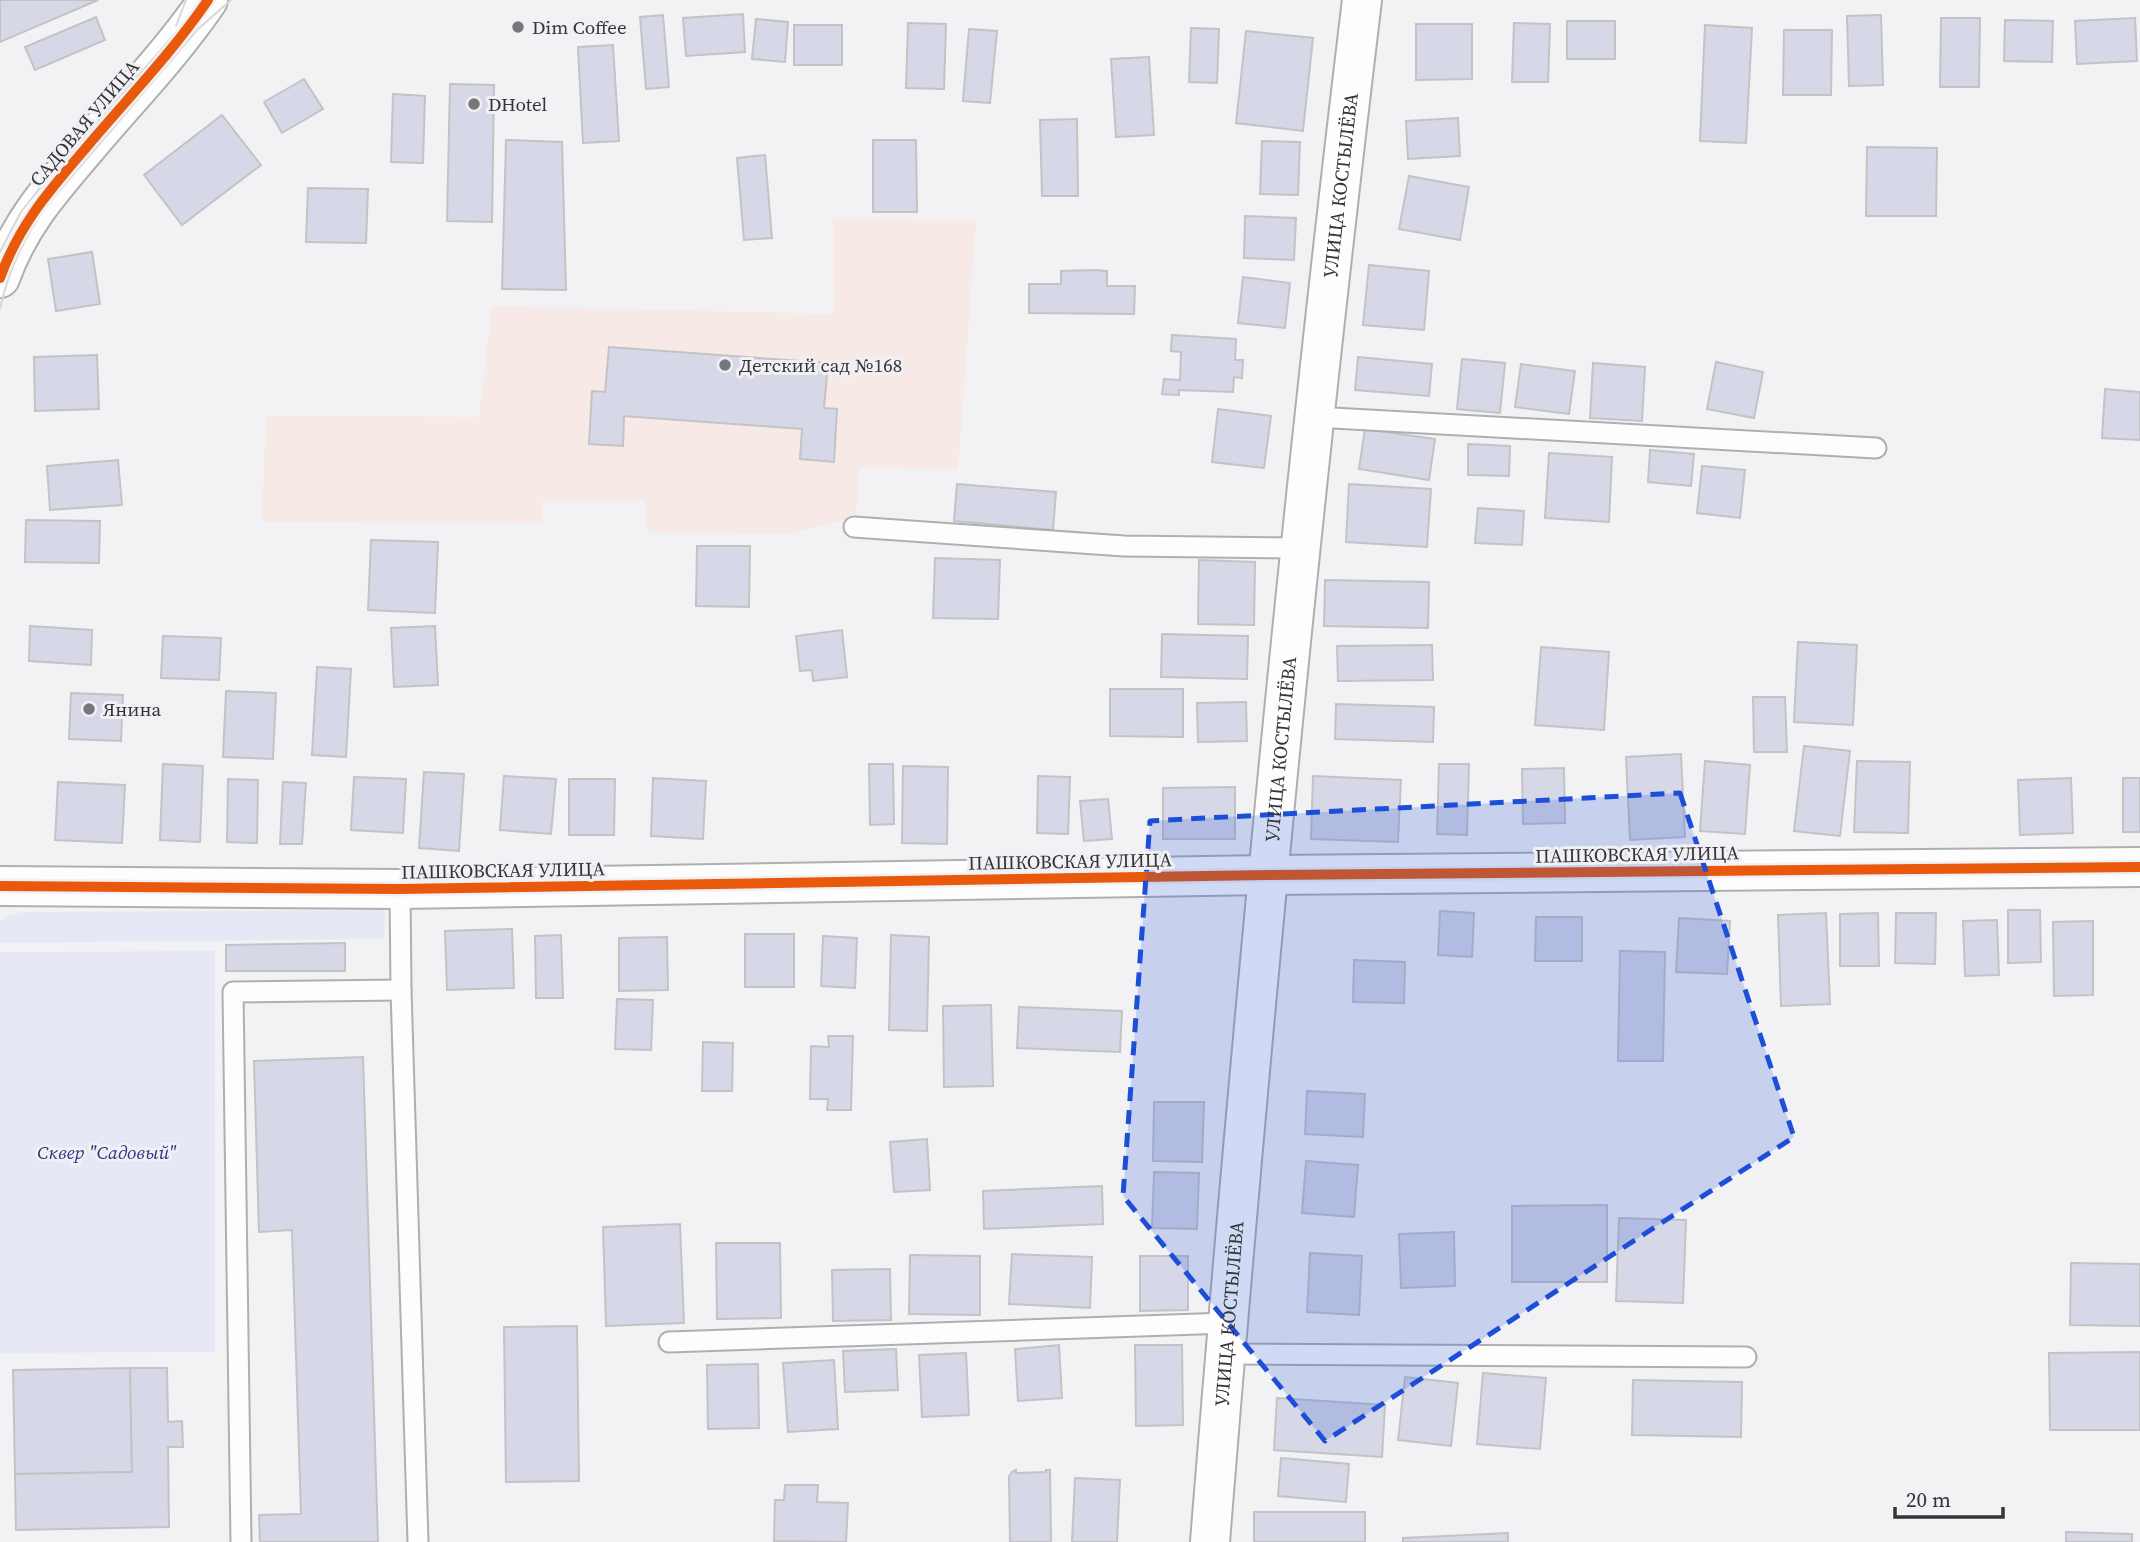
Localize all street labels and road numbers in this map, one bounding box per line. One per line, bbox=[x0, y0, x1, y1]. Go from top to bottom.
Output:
street label: САДОВАЯ УЛИЦА bbox=[23, 54, 145, 192]
street label: УЛИЦА КОСТЫЛЁВА bbox=[1317, 91, 1364, 279]
street label: УЛИЦА КОСТЫЛЁВА bbox=[1258, 655, 1302, 843]
street label: ПАШКОВСКАЯ УЛИЦА bbox=[1535, 839, 1740, 869]
street label: ПАШКОВСКАЯ УЛИЦА bbox=[968, 846, 1173, 876]
street label: ПАШКОВСКАЯ УЛИЦА bbox=[401, 855, 606, 885]
street label: УЛИЦА КОСТЫЛЁВА bbox=[1208, 1220, 1250, 1408]

